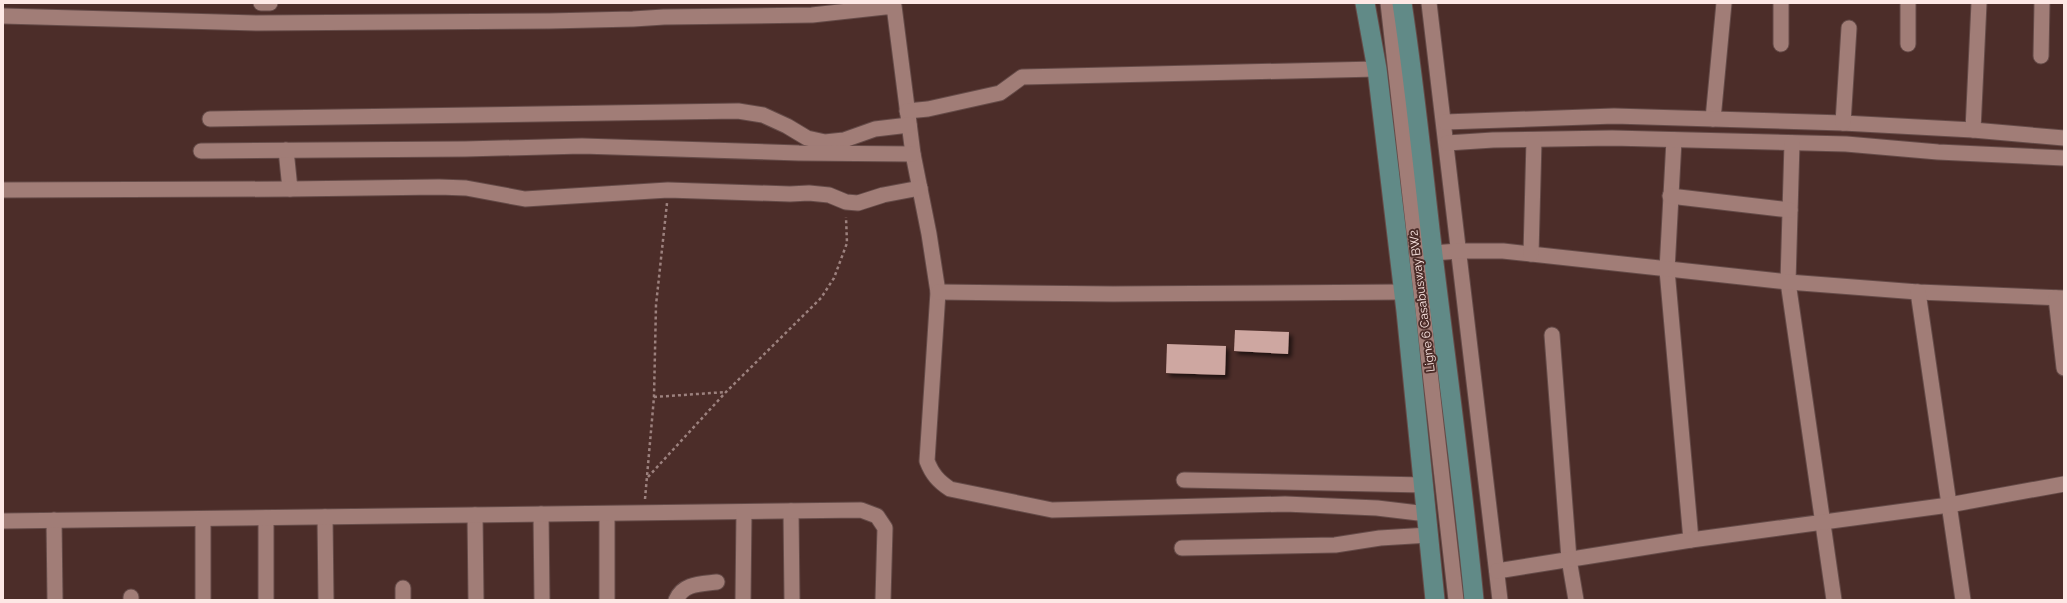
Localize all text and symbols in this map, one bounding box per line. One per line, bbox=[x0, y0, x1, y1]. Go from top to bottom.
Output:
street label: Ligne 6 Casabusway BW2 bbox=[1406, 229, 1438, 373]

